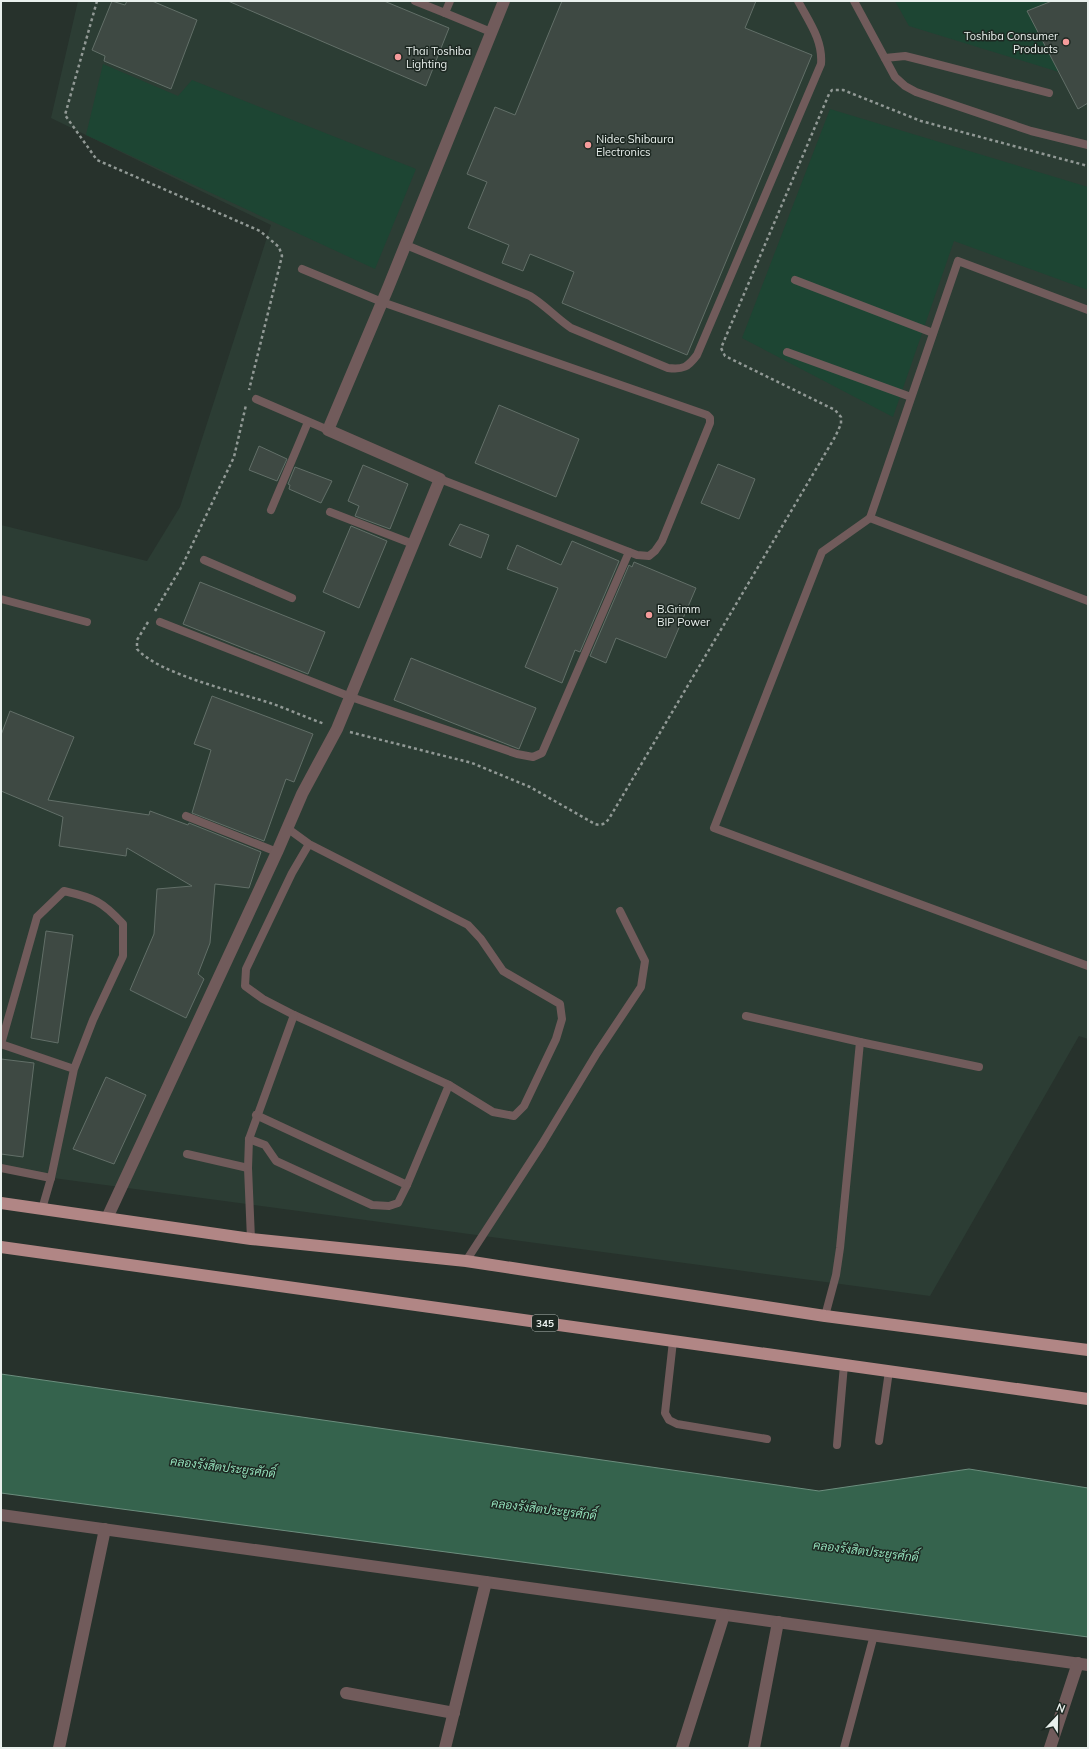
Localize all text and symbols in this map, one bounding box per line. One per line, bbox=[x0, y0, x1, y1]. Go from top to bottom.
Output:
place label: Toshiba Consumer Products bbox=[964, 29, 1058, 56]
marker: Toshiba Consumer Products bbox=[1061, 37, 1071, 47]
place label: Thai Toshiba Lighting bbox=[406, 44, 471, 71]
marker: Thai Toshiba Lighting bbox=[393, 52, 403, 62]
place label: Nidec Shibaura Electronics bbox=[596, 132, 674, 159]
marker: Nidec Shibaura Electronics bbox=[583, 140, 593, 150]
place label: B.Grimm BIP Power bbox=[657, 602, 710, 629]
marker: B.Grimm BIP Power bbox=[644, 610, 654, 620]
road number: 345 bbox=[532, 1315, 558, 1331]
water label: คลองรังสิตประยูรศักดิ์ bbox=[169, 1450, 280, 1482]
water label: คลองรังสิตประยูรศักดิ์ bbox=[490, 1492, 601, 1524]
water label: คลองรังสิตประยูรศักดิ์ bbox=[812, 1534, 923, 1566]
north arrow bbox=[1037, 1697, 1077, 1737]
text: N bbox=[1054, 1700, 1067, 1716]

